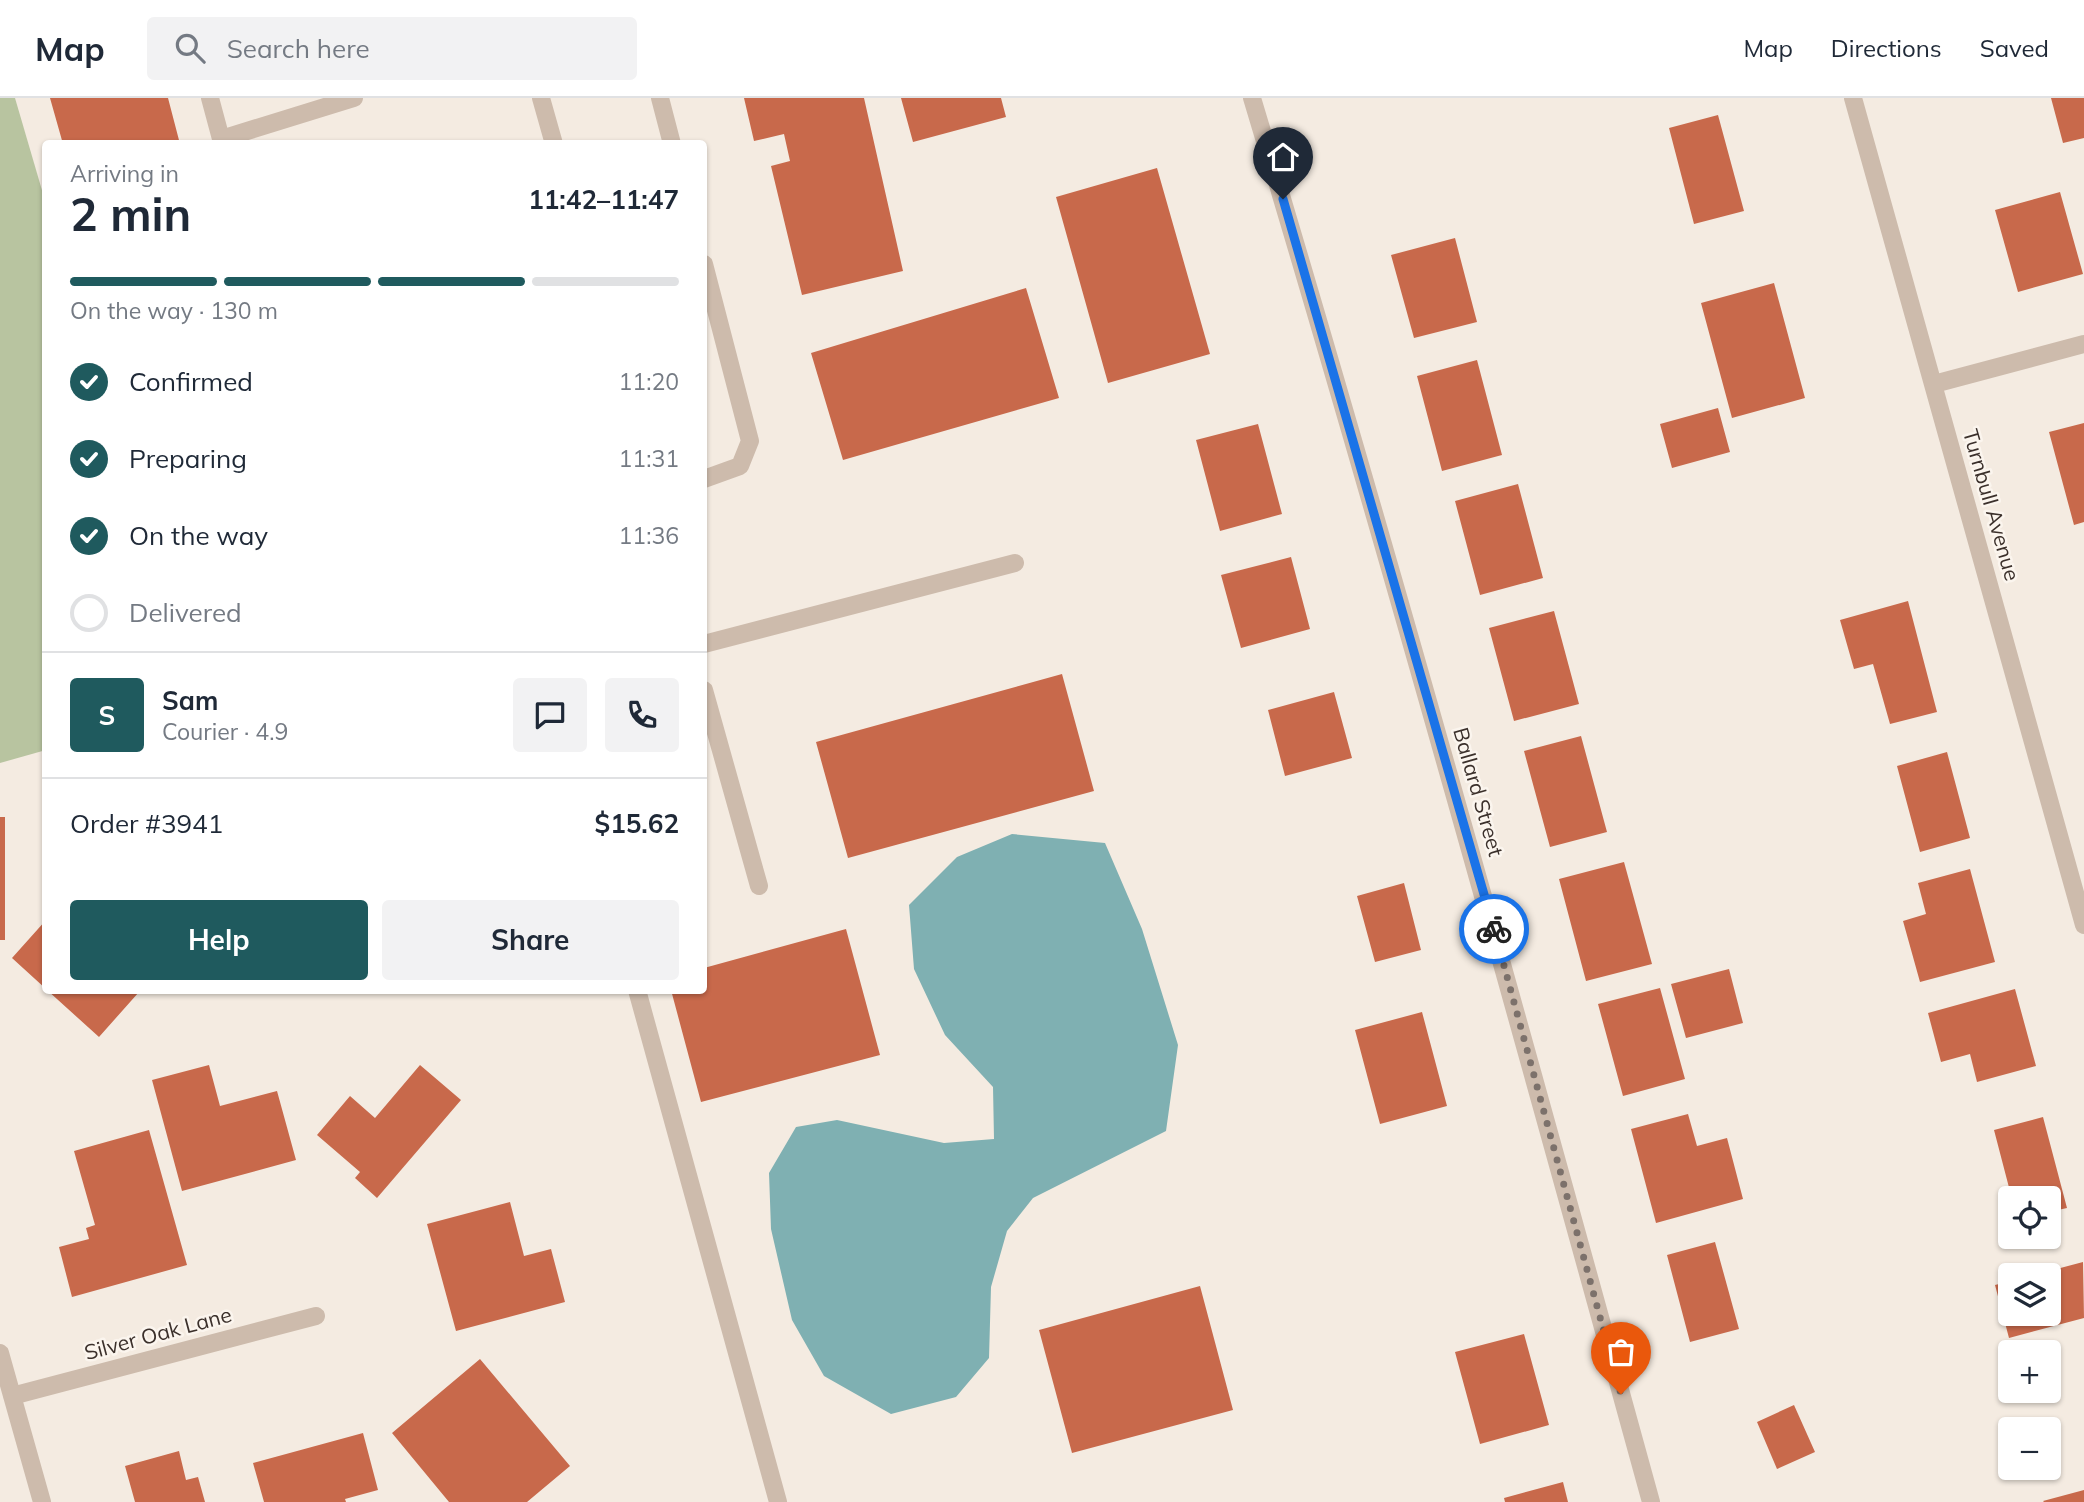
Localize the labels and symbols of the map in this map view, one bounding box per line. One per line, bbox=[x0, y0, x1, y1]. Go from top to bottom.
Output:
pin bbox=[1253, 127, 1313, 199]
street label: Turnbull Avenue bbox=[1958, 426, 2026, 584]
street label: Ballard Street bbox=[1448, 724, 1510, 859]
courier bbox=[1459, 894, 1529, 964]
street label: Silver Oak Lane bbox=[81, 1301, 234, 1365]
pin bbox=[1591, 1322, 1651, 1394]

